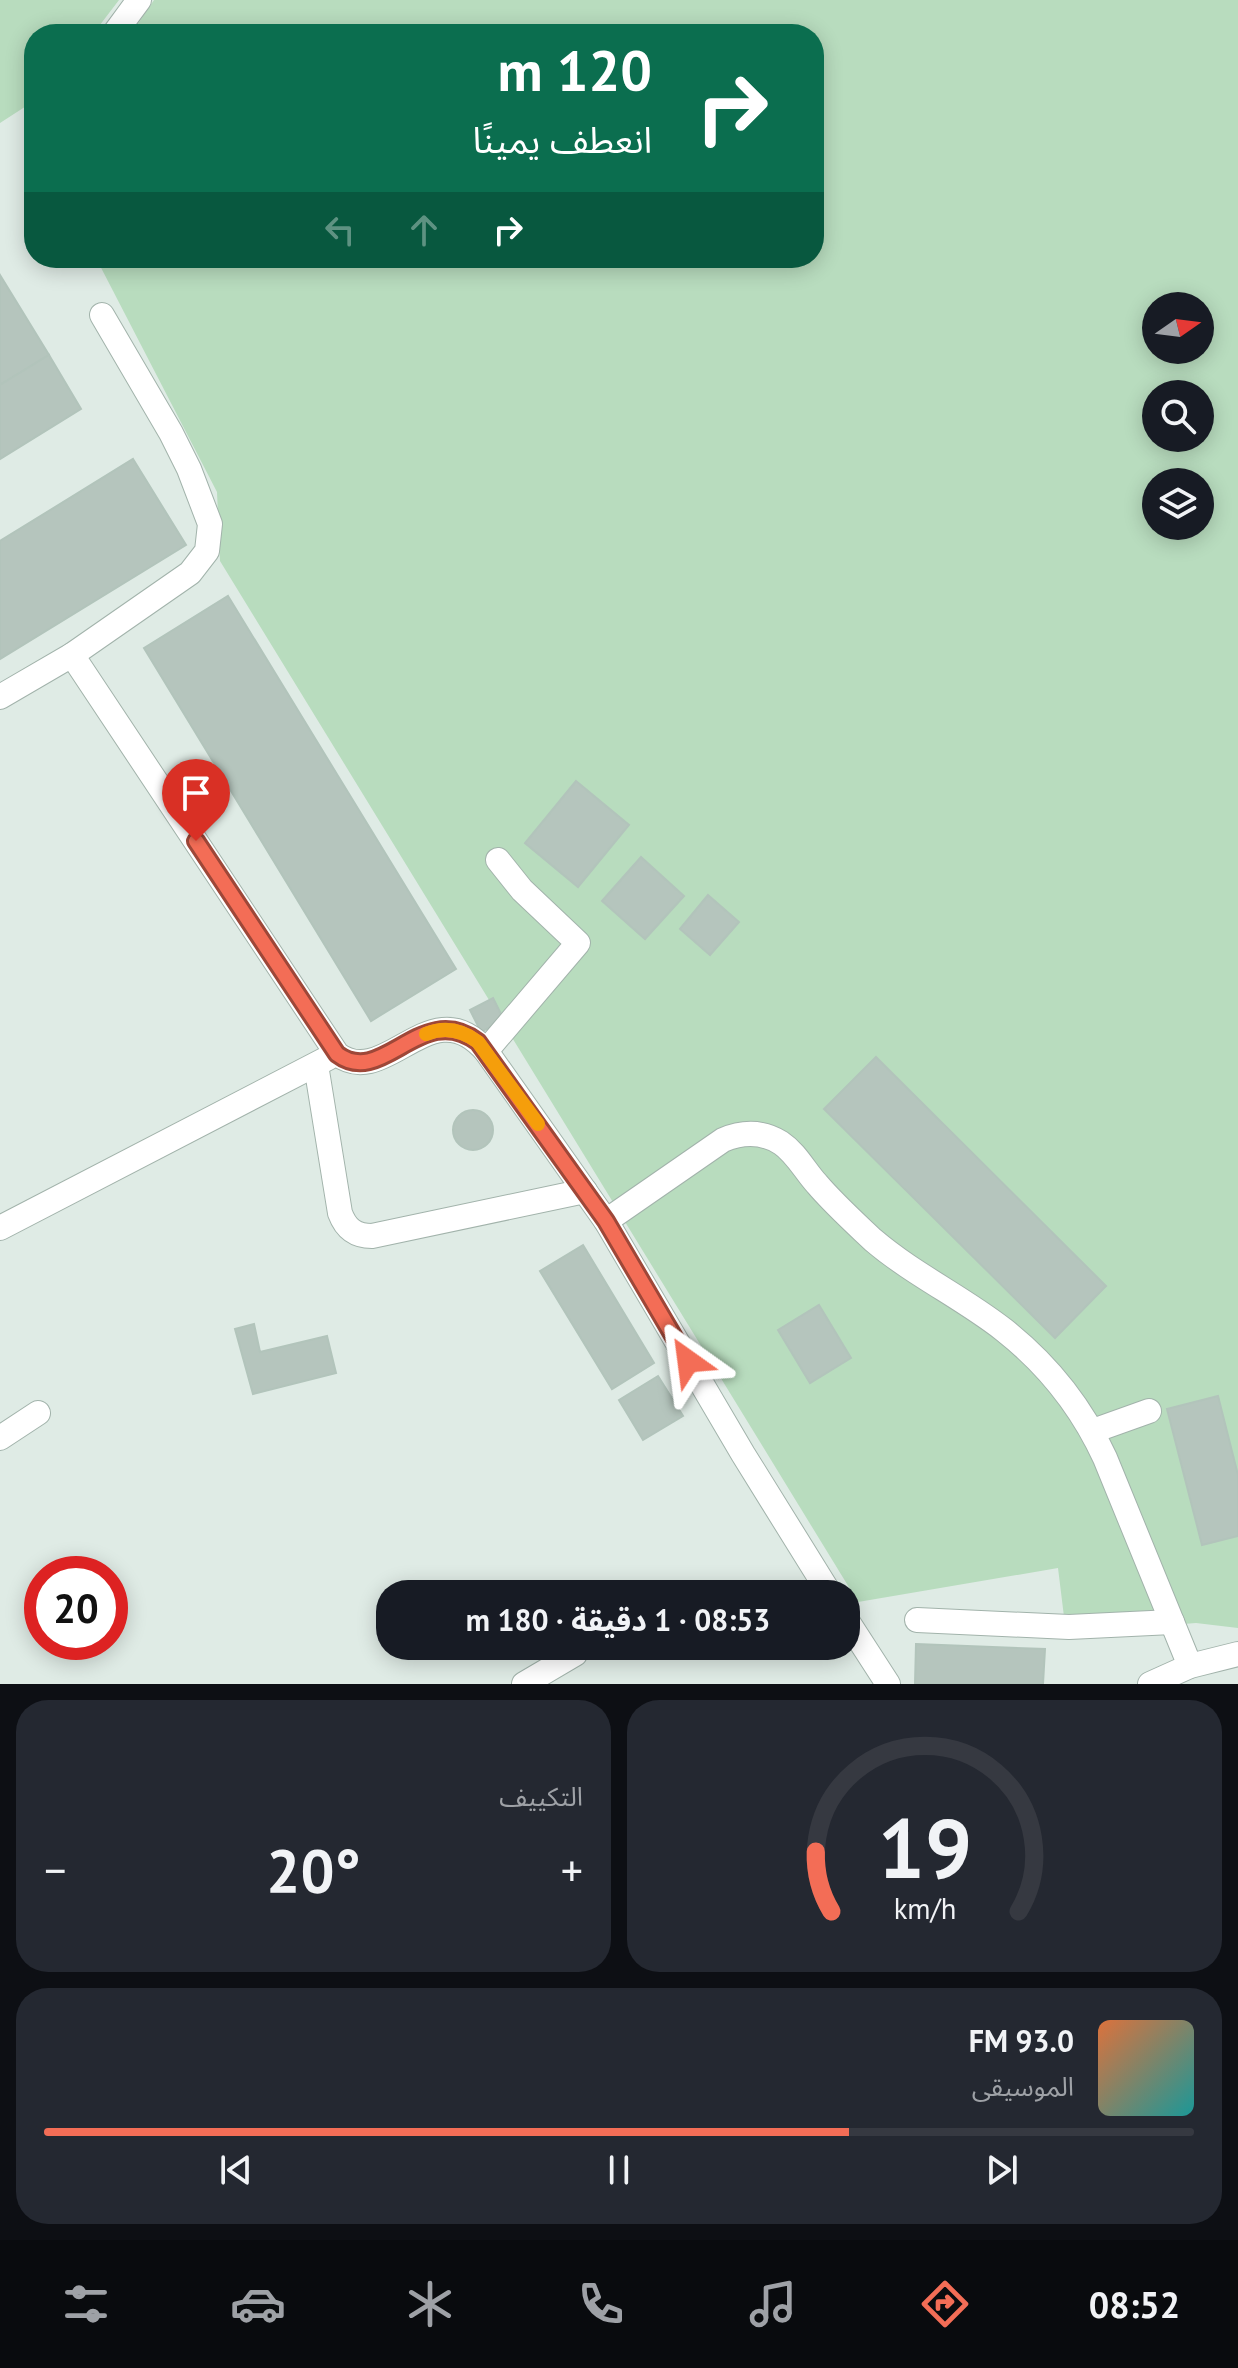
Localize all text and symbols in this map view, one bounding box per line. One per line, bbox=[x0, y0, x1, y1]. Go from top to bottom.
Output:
text: 120 m bbox=[497, 34, 652, 106]
icon: right bbox=[680, 56, 784, 160]
text: انعطف يمينًا bbox=[472, 116, 652, 163]
icon: left bbox=[318, 208, 362, 252]
icon: ahead bbox=[402, 208, 446, 252]
icon: right bbox=[486, 208, 530, 252]
north arrow bbox=[1142, 292, 1214, 364]
map controls bbox=[1142, 292, 1214, 540]
button: search bbox=[1142, 380, 1214, 452]
button: layers bbox=[1142, 468, 1214, 540]
pin bbox=[162, 759, 230, 841]
icon: arrive bbox=[174, 771, 218, 815]
position arrow bbox=[646, 1319, 730, 1403]
speed limit sign: 20 bbox=[24, 1556, 128, 1660]
text: 08:53 · 1 دقيقة · 180 m bbox=[466, 1600, 770, 1639]
text: التكييف bbox=[499, 1780, 583, 1813]
text: 19 bbox=[877, 1793, 972, 1901]
text: 20° bbox=[266, 1831, 361, 1909]
text: − bbox=[44, 1841, 66, 1898]
text: + bbox=[561, 1841, 583, 1898]
text: km/h bbox=[893, 1890, 956, 1927]
text: 93.0 FM bbox=[969, 2021, 1074, 2060]
text: الموسيقى bbox=[972, 2070, 1074, 2103]
icon: previous bbox=[214, 2148, 258, 2192]
icon: pause bbox=[597, 2148, 641, 2192]
icon: next bbox=[980, 2148, 1024, 2192]
icon: filters bbox=[58, 2276, 114, 2332]
icon: car bbox=[230, 2276, 286, 2332]
icon: climate bbox=[402, 2276, 458, 2332]
icon: phone bbox=[573, 2276, 629, 2332]
icon: music bbox=[745, 2276, 801, 2332]
icon: directions bbox=[917, 2276, 973, 2332]
text: 08:52 bbox=[1089, 2281, 1180, 2328]

